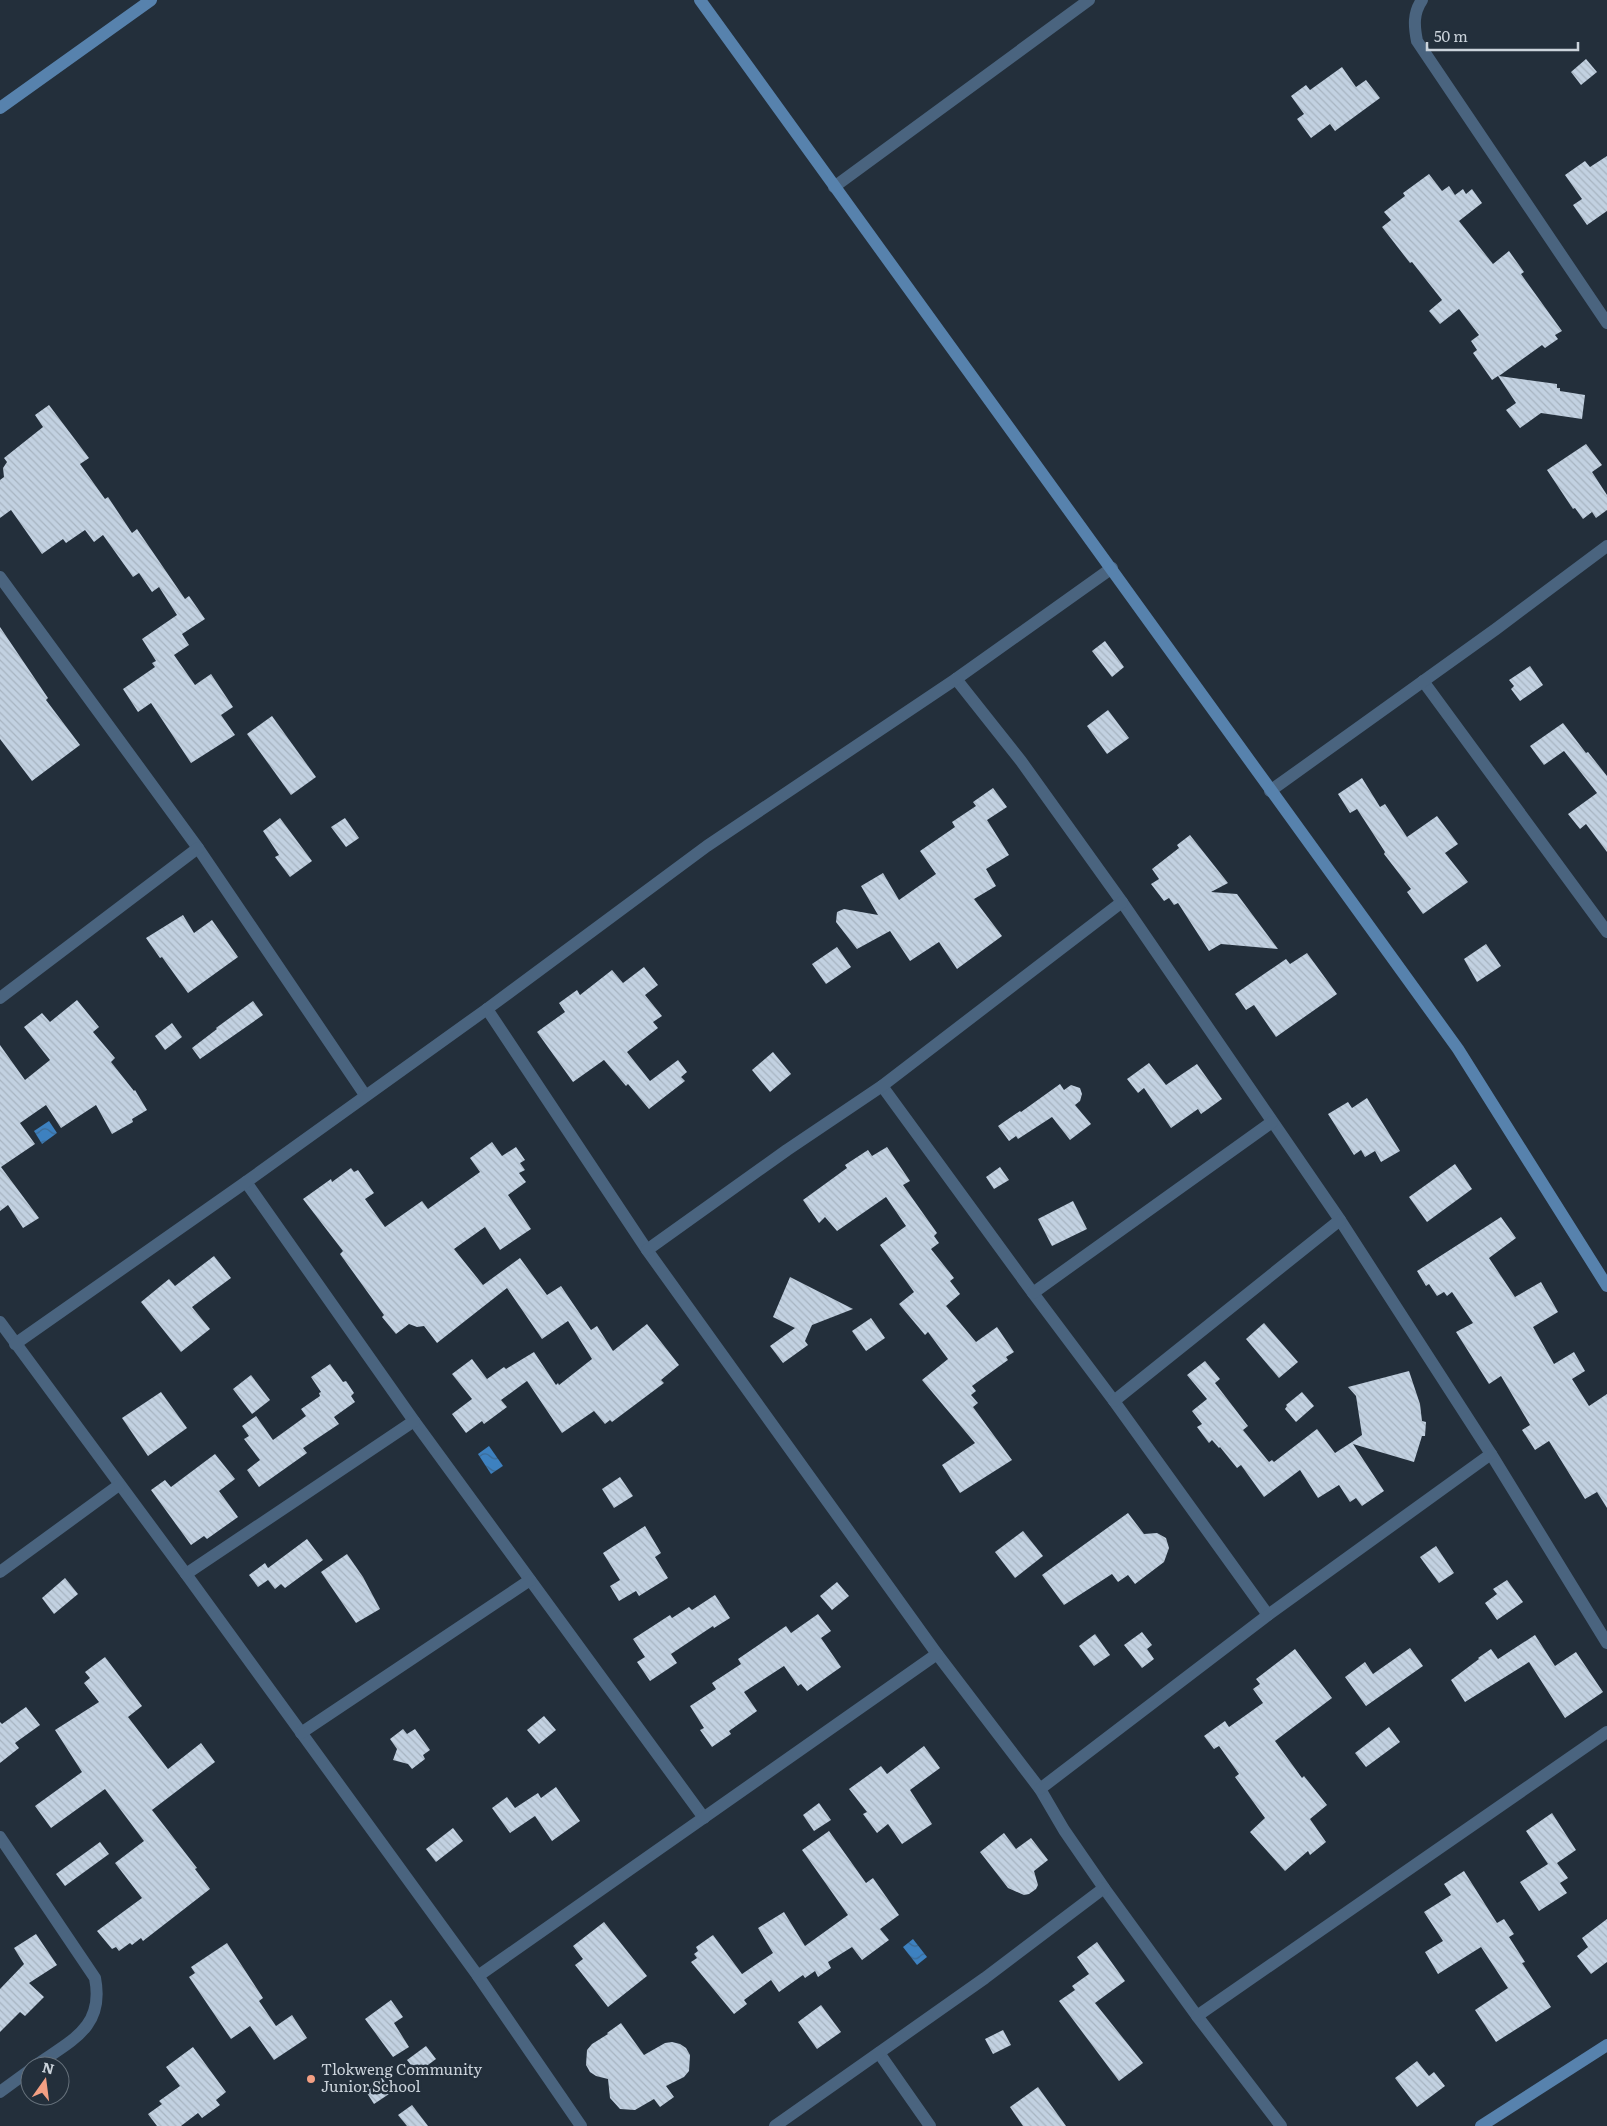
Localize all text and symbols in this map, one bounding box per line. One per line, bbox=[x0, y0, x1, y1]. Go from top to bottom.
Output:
scale bar bbox=[1427, 20, 1578, 52]
text: 50 m bbox=[1434, 24, 1468, 47]
north arrow bbox=[20, 2056, 70, 2106]
text: N bbox=[40, 2056, 57, 2079]
place label: Tlokweng Community Junior School bbox=[321, 2057, 483, 2097]
marker: Tlokweng Community Junior School bbox=[305, 2073, 317, 2085]

